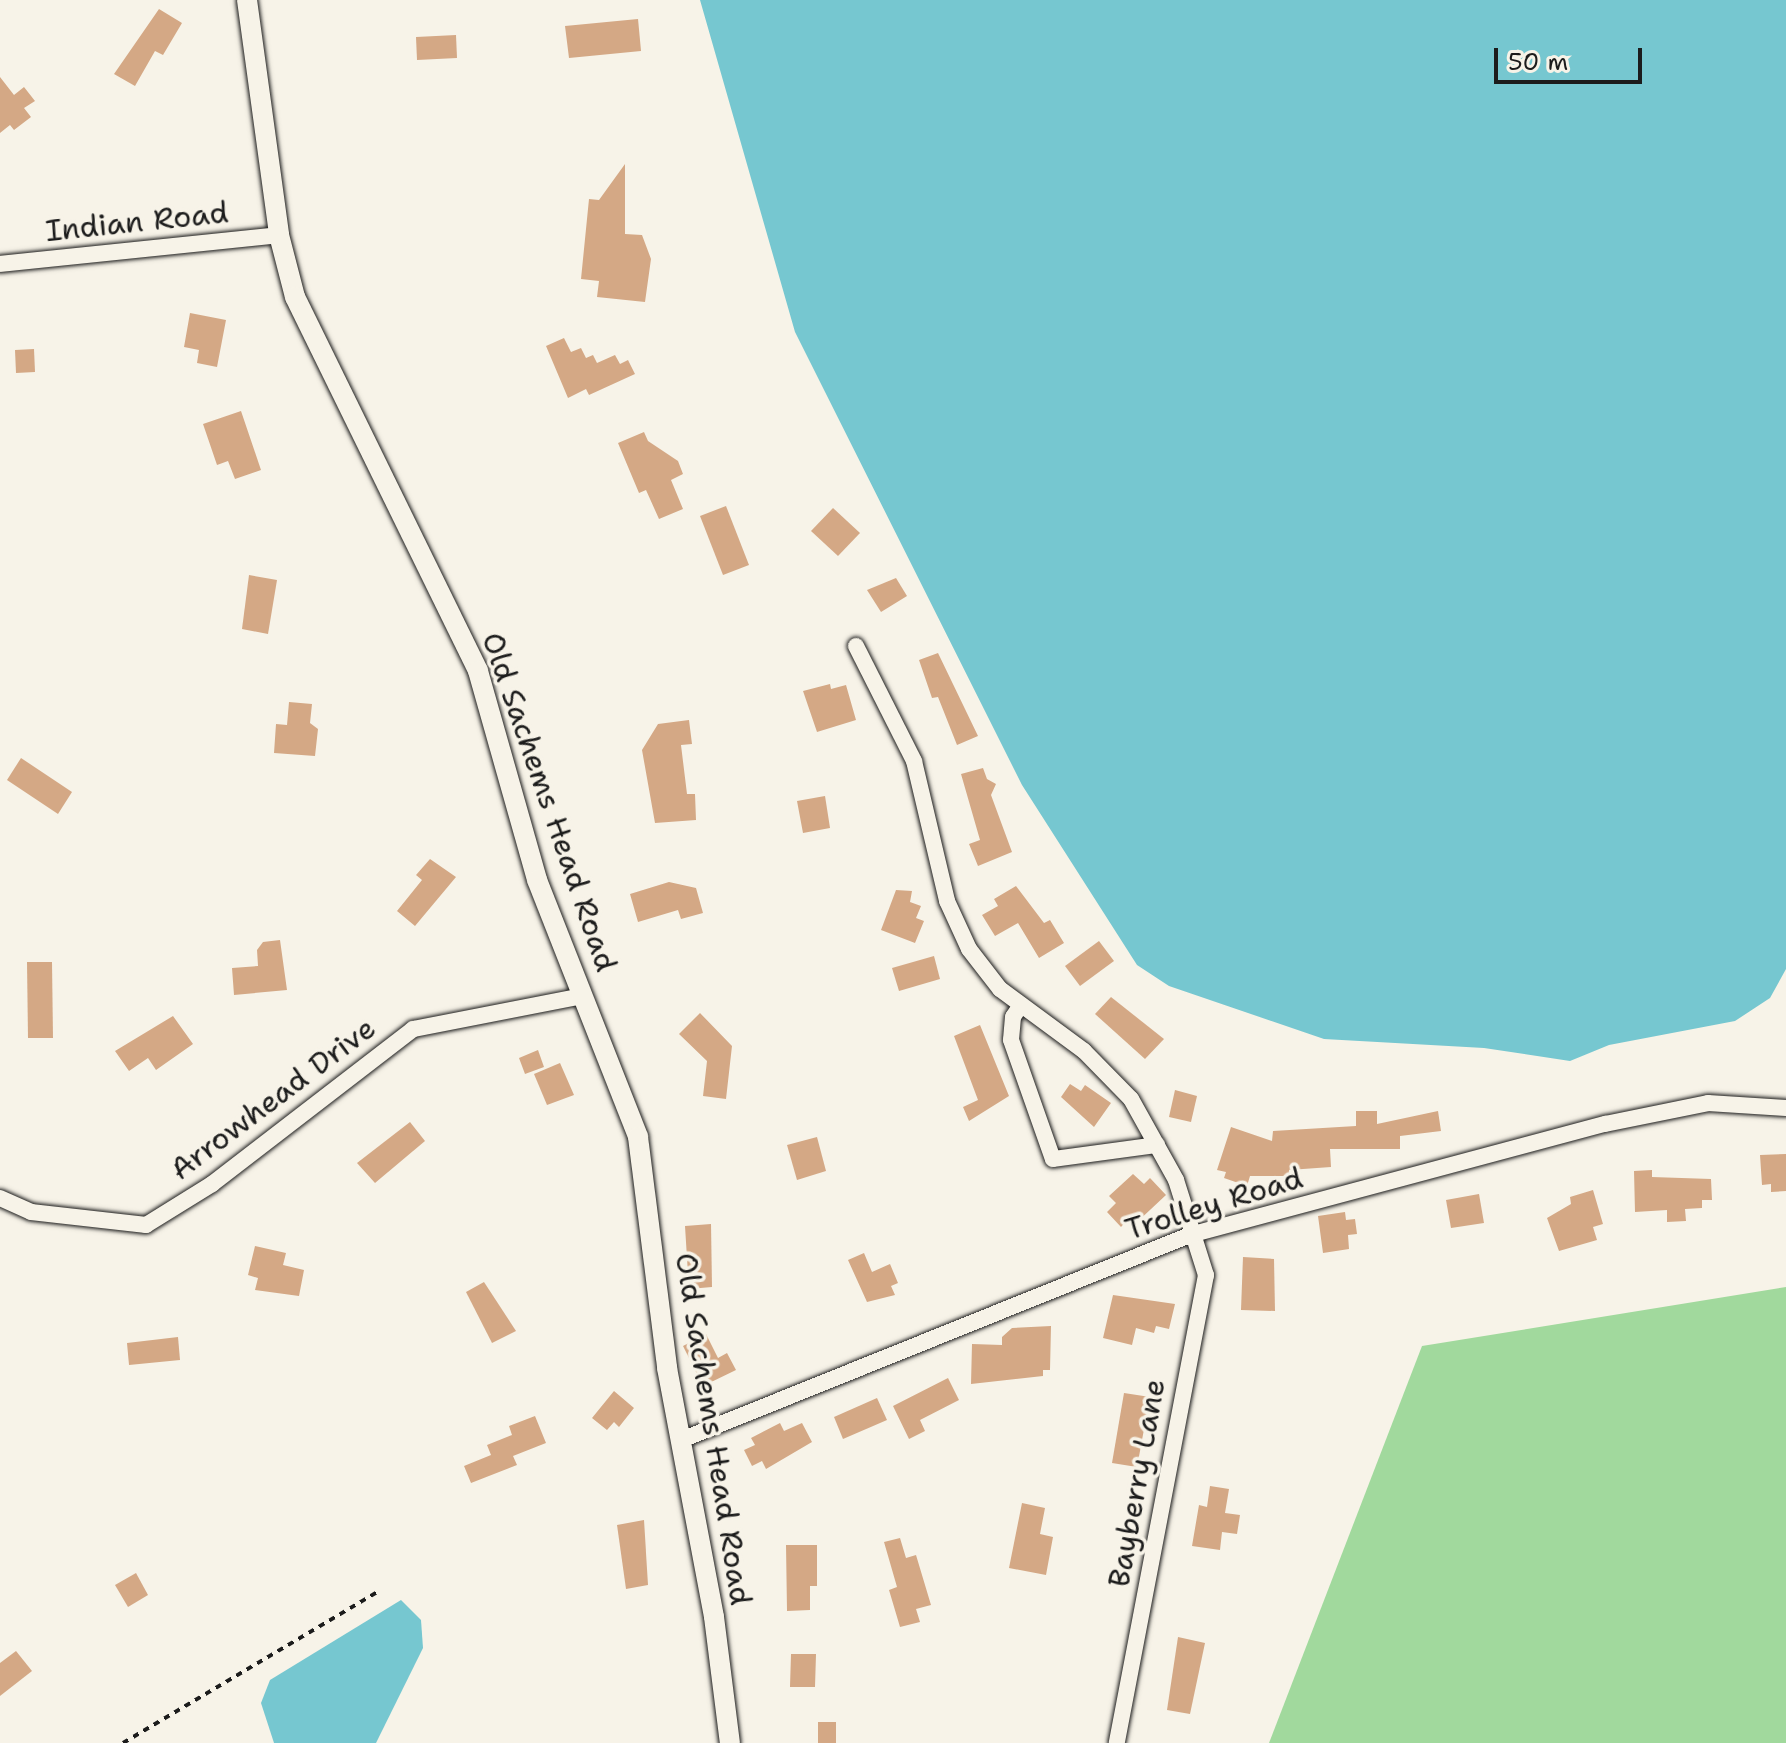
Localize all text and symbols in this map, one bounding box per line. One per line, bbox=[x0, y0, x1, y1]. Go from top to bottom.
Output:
scale bar bbox=[1498, 32, 1646, 82]
text: 50 m bbox=[1508, 46, 1568, 78]
street label: Indian Road bbox=[44, 195, 230, 249]
street label: Old Sachems Head Road bbox=[474, 628, 624, 976]
street label: Arrowhead Drive bbox=[163, 1010, 383, 1188]
street label: Trolley Road bbox=[1121, 1160, 1307, 1248]
street label: Old Sachems Head Road bbox=[667, 1250, 759, 1608]
street label: Bayberry Lane bbox=[1101, 1376, 1173, 1590]

